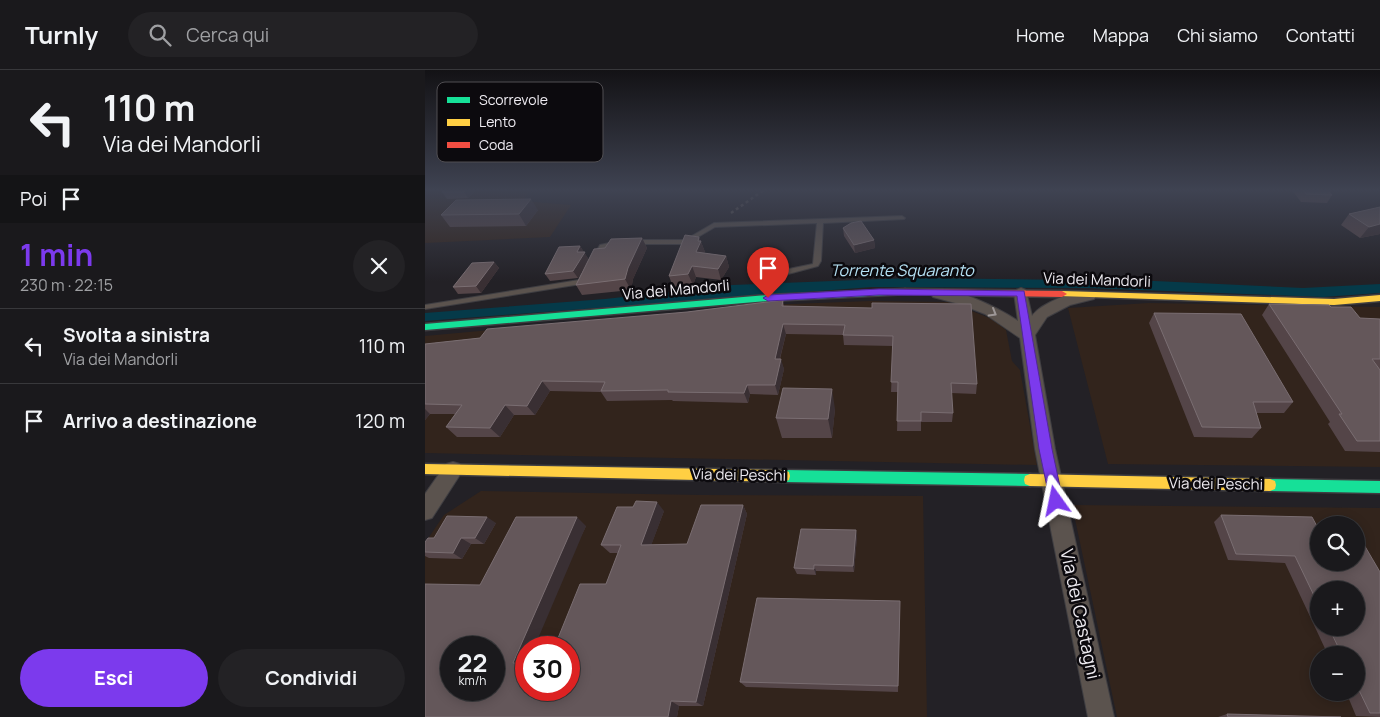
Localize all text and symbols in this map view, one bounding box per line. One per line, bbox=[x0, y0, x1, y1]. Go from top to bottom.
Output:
search box bbox=[128, 12, 478, 57]
text: Turnly bbox=[25, 18, 98, 51]
icon: search bbox=[146, 21, 174, 49]
text: Cerca qui bbox=[186, 22, 269, 48]
text: Home bbox=[1016, 23, 1065, 47]
text: Mappa bbox=[1093, 23, 1149, 47]
text: Chi siamo bbox=[1177, 23, 1258, 47]
text: Contatti bbox=[1286, 23, 1355, 47]
legend bbox=[437, 82, 603, 162]
text: 110 m bbox=[103, 84, 195, 132]
icon: left bbox=[20, 90, 85, 155]
text: Scorrevole bbox=[479, 90, 548, 109]
text: Lento bbox=[479, 112, 516, 131]
text: Via dei Mandorli bbox=[103, 129, 261, 159]
text: Coda bbox=[479, 135, 513, 154]
icon: arrive bbox=[57, 185, 85, 213]
text: Poi bbox=[20, 186, 47, 212]
text: 1 min bbox=[20, 234, 93, 275]
button: close bbox=[353, 240, 405, 292]
pin bbox=[747, 247, 789, 298]
icon: arrive bbox=[754, 254, 782, 282]
water label: Torrente Squaranto bbox=[830, 259, 975, 281]
street label: Via dei Mandorli bbox=[1043, 267, 1151, 292]
text: 230 m · 22:15 bbox=[20, 274, 113, 296]
street label: Via dei Mandorli bbox=[621, 274, 731, 305]
one-way arrow bbox=[988, 306, 997, 316]
text: Svolta a sinistra bbox=[63, 322, 210, 348]
icon: left bbox=[20, 332, 48, 360]
text: 110 m bbox=[359, 333, 405, 359]
text: Via dei Mandorli bbox=[63, 348, 178, 370]
icon: arrive bbox=[20, 407, 48, 435]
text: Arrivo a destinazione bbox=[63, 408, 257, 434]
text: 120 m bbox=[355, 408, 405, 434]
street label: Via dei Peschi bbox=[692, 463, 786, 486]
street label: Via dei Peschi bbox=[1169, 472, 1263, 495]
position arrow bbox=[1029, 474, 1081, 526]
map controls bbox=[1310, 516, 1365, 701]
button: search bbox=[1310, 516, 1365, 571]
street label: Via dei Castagni bbox=[1055, 547, 1106, 681]
button: + bbox=[1310, 581, 1365, 636]
speed limit sign: 30 bbox=[515, 636, 580, 701]
text: 22 bbox=[458, 645, 487, 680]
button: − bbox=[1310, 646, 1365, 701]
button: Esci bbox=[20, 649, 208, 707]
button: Condividi bbox=[218, 649, 405, 707]
text: km/h bbox=[459, 672, 486, 689]

